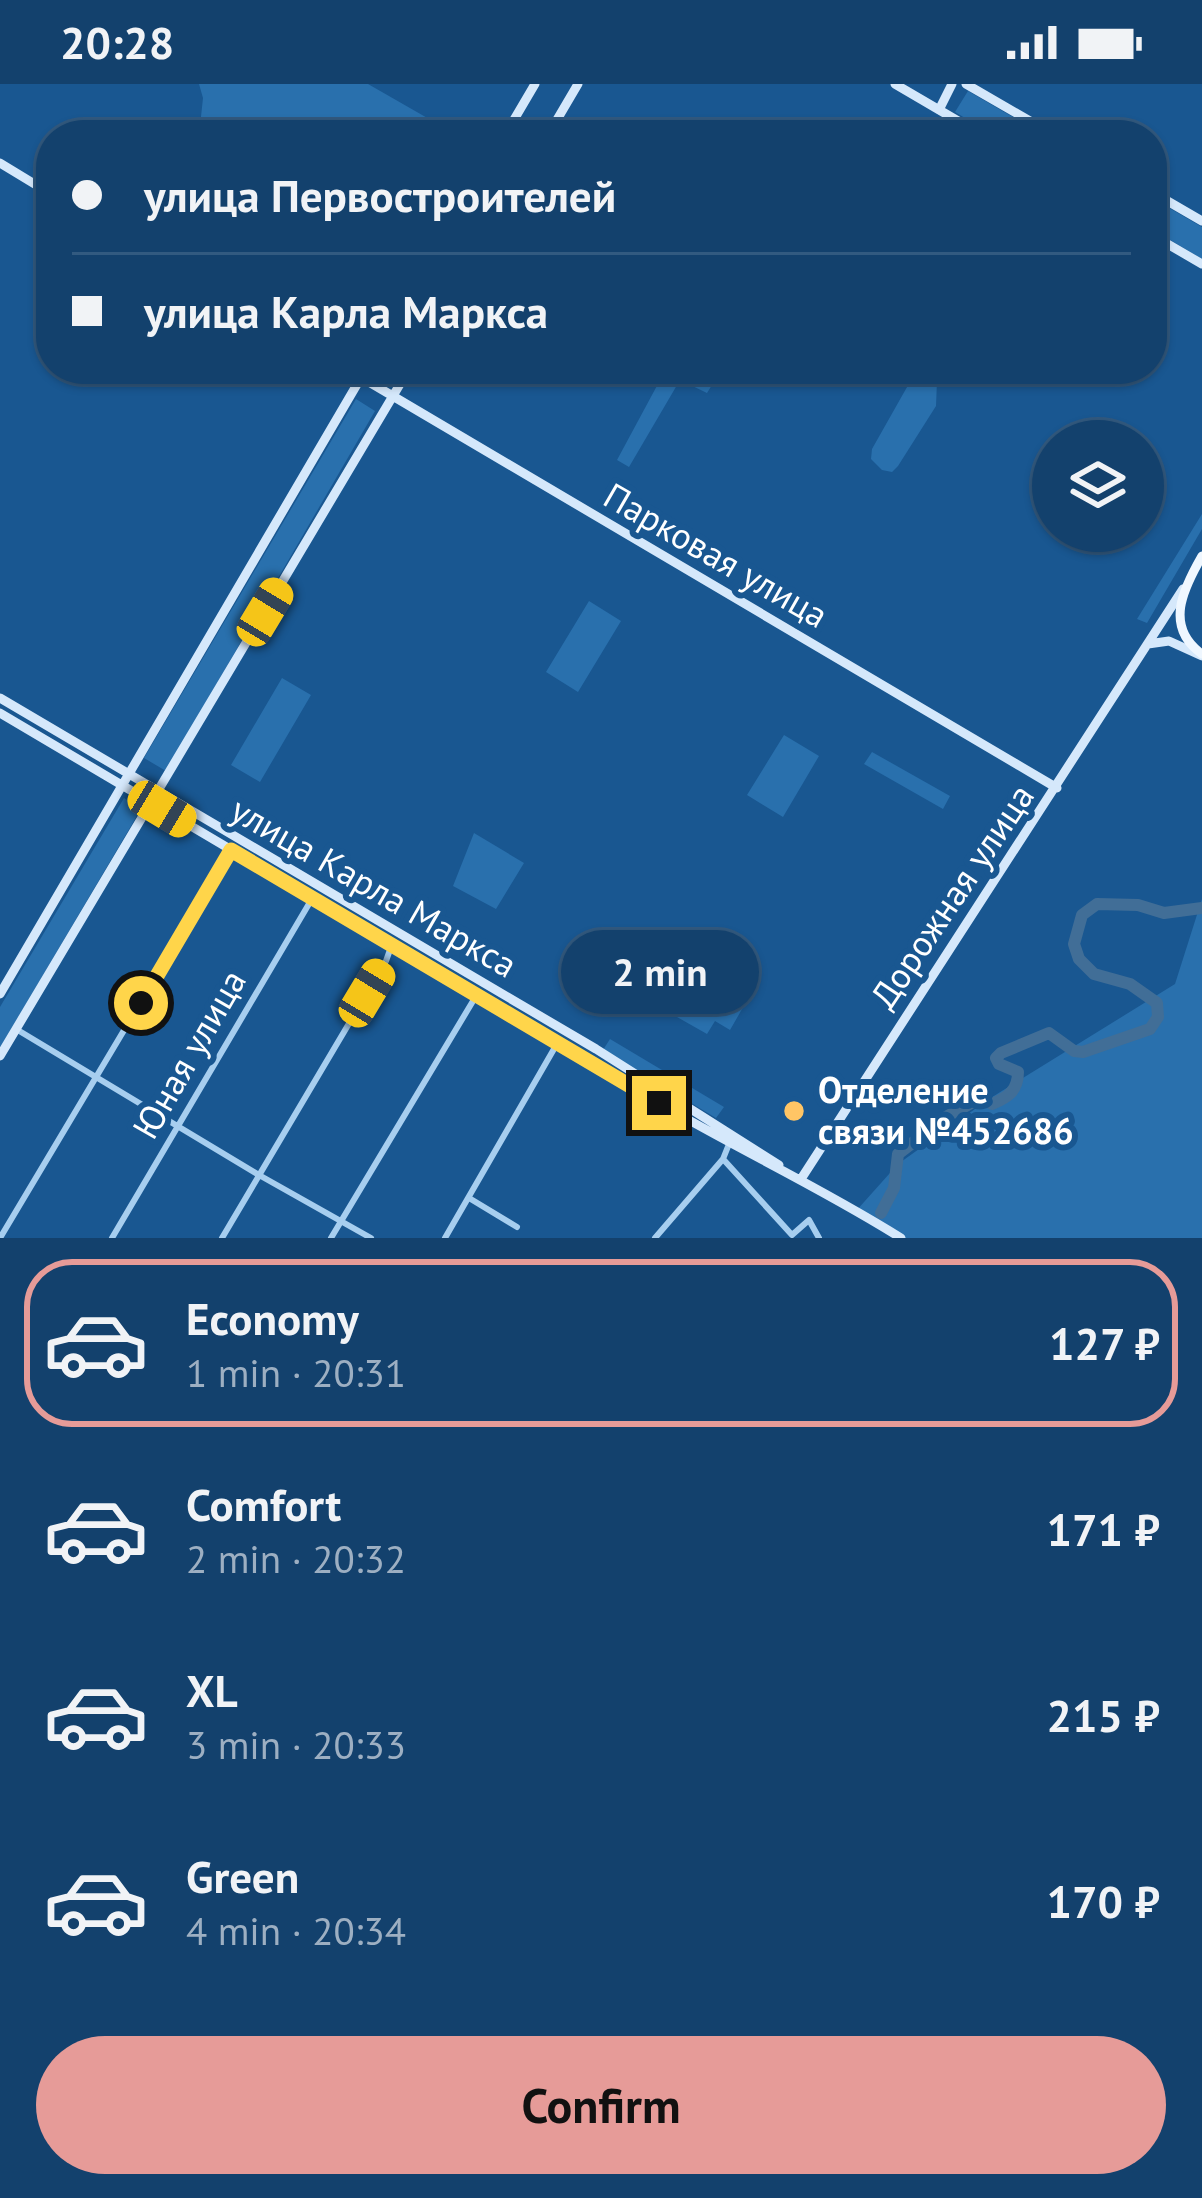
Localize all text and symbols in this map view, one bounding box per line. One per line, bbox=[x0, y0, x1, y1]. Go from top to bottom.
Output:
text: 20:28 bbox=[60, 13, 174, 71]
text: улица Первостроителей bbox=[144, 166, 616, 224]
text: улица Карла Маркса bbox=[144, 282, 548, 340]
map controls bbox=[1032, 420, 1164, 552]
button: layers bbox=[1032, 420, 1164, 552]
street label: Парковая улица bbox=[596, 471, 837, 638]
car bbox=[231, 572, 299, 652]
car bbox=[122, 775, 202, 843]
street label: Дорожная улица bbox=[859, 775, 1044, 1017]
street label: улица Карла Маркса bbox=[223, 786, 526, 988]
callout: 2 min bbox=[560, 929, 758, 1013]
text: 2 min bbox=[612, 946, 708, 997]
car bbox=[333, 953, 401, 1033]
street label: Юная улица bbox=[121, 961, 256, 1147]
route start bbox=[114, 976, 168, 1030]
place label: Отделение связи №452686 bbox=[818, 1066, 1074, 1154]
route end bbox=[632, 1076, 686, 1130]
marker: Отделение связи №452686 bbox=[781, 1098, 807, 1124]
icon: car bbox=[42, 1289, 150, 1397]
text: Economy bbox=[186, 1289, 359, 1347]
text: 127 ₽ bbox=[1049, 1314, 1160, 1372]
text: 1 min · 20:31 bbox=[186, 1347, 406, 1398]
icon: car bbox=[42, 1475, 150, 1583]
text: Comfort bbox=[186, 1475, 341, 1533]
text: 171 ₽ bbox=[1047, 1500, 1160, 1558]
text: 2 min · 20:32 bbox=[186, 1533, 406, 1584]
icon: car bbox=[42, 1661, 150, 1769]
text: XL bbox=[186, 1661, 238, 1719]
text: 215 ₽ bbox=[1047, 1686, 1160, 1744]
text: 3 min · 20:33 bbox=[186, 1719, 406, 1770]
icon: car bbox=[42, 1847, 150, 1955]
text: Green bbox=[186, 1847, 299, 1905]
text: 170 ₽ bbox=[1047, 1872, 1160, 1930]
text: 4 min · 20:34 bbox=[186, 1905, 406, 1956]
button: Confirm bbox=[36, 2036, 1166, 2174]

